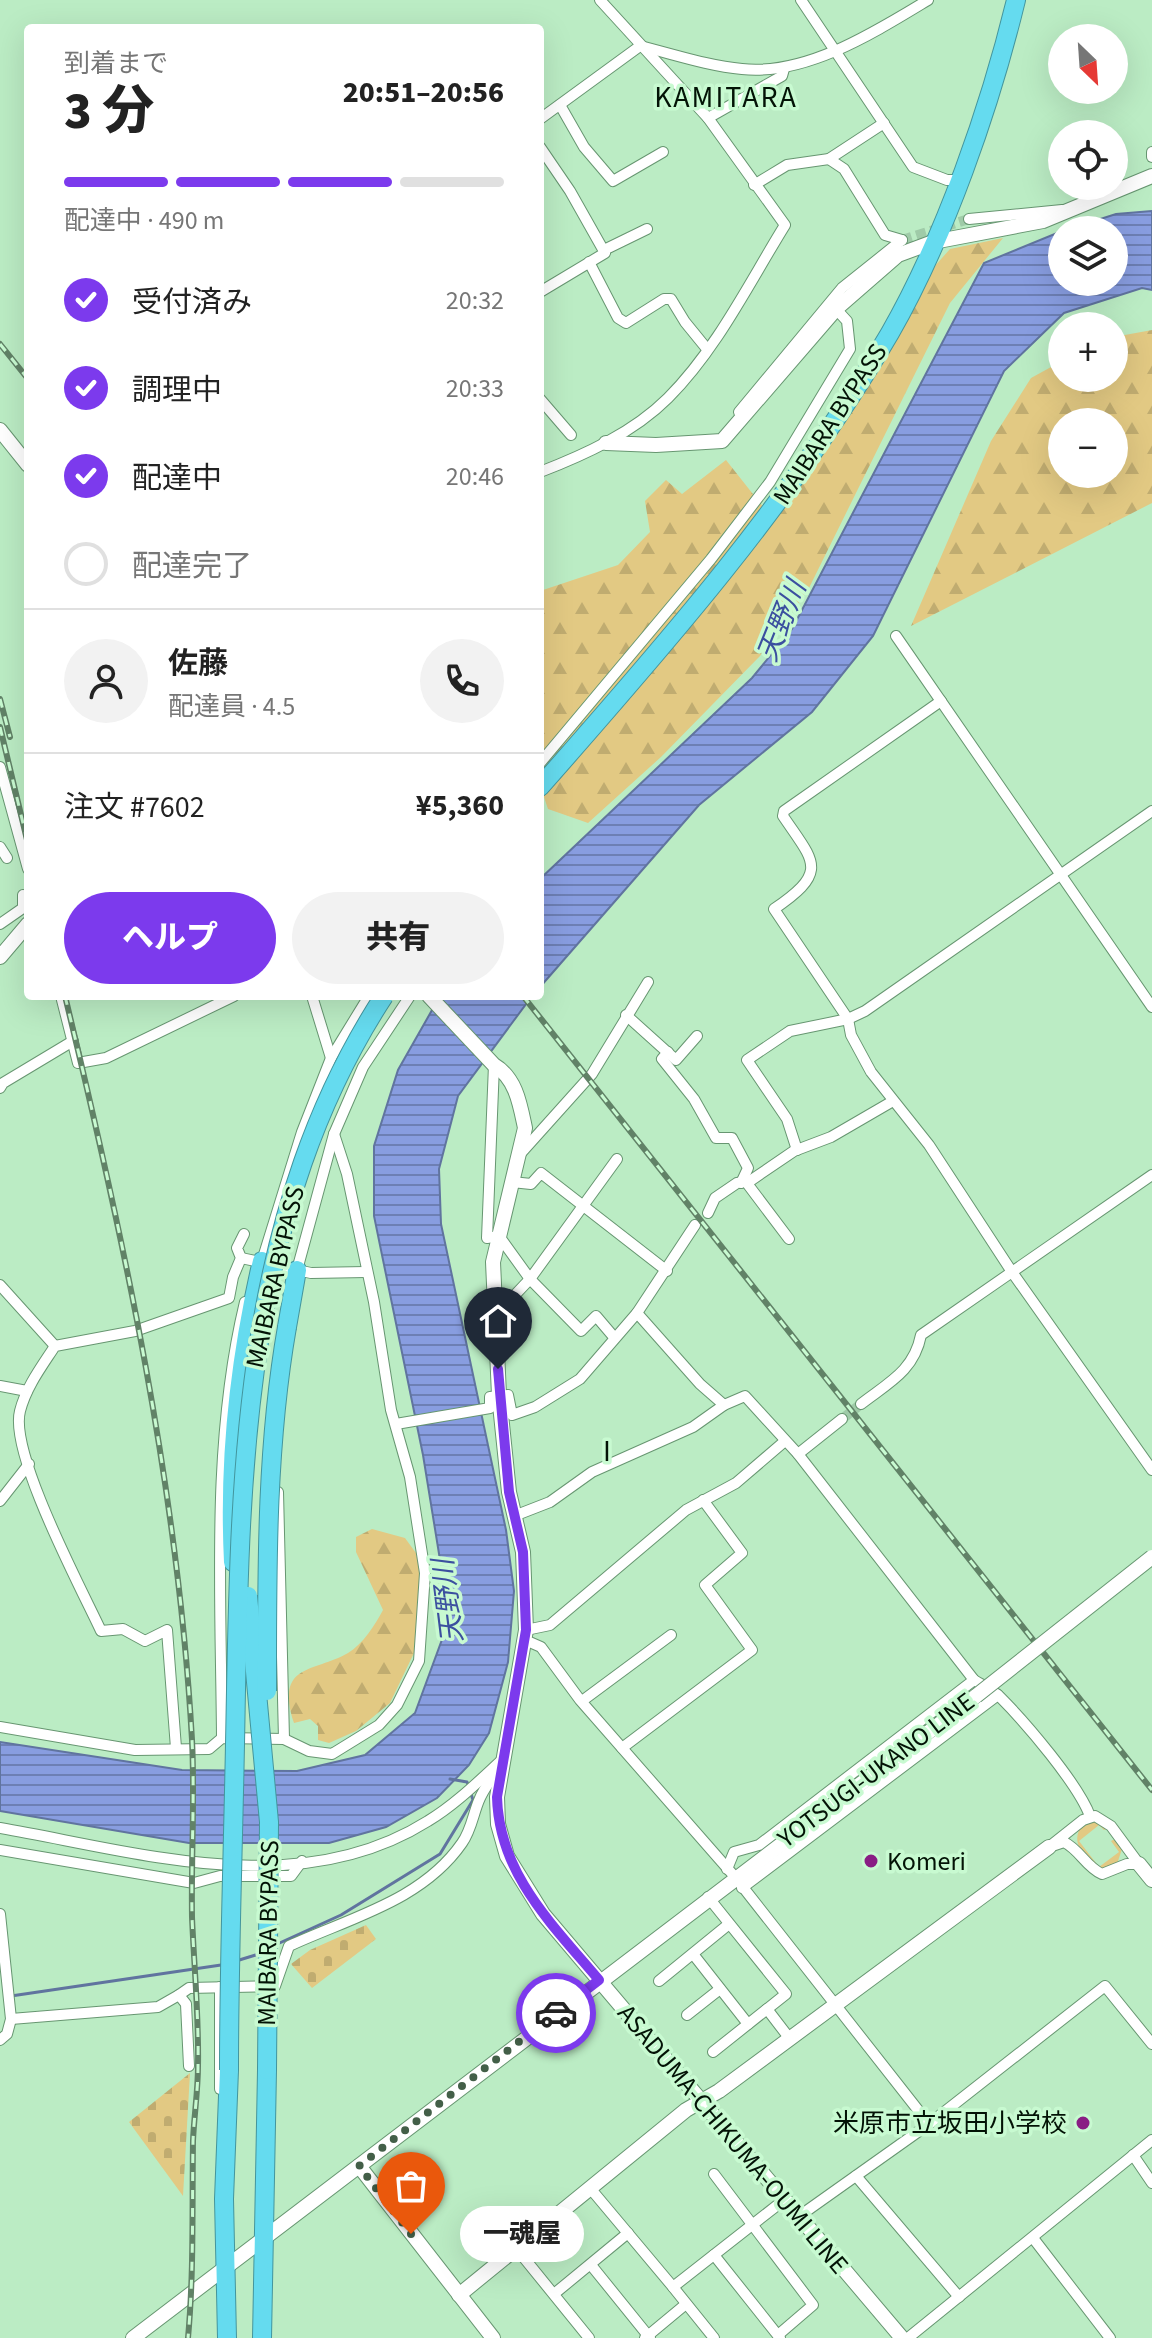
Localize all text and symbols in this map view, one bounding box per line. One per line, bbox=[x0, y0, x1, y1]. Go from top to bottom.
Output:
north arrow bbox=[1048, 24, 1128, 104]
map controls bbox=[1048, 24, 1128, 488]
text: 到着まで bbox=[64, 45, 168, 82]
text: 20:51–20:56 bbox=[343, 71, 504, 114]
text: 3 分 bbox=[64, 75, 154, 149]
district label: KAMITARA bbox=[654, 76, 798, 119]
button: locate bbox=[1048, 120, 1128, 200]
text: 配達中 · 490 m bbox=[64, 202, 224, 239]
button: layers bbox=[1048, 216, 1128, 296]
icon: check bbox=[64, 278, 108, 322]
text: 受付済み bbox=[132, 281, 252, 324]
text: 20:32 bbox=[446, 282, 504, 319]
button: + bbox=[1048, 312, 1128, 392]
street label: MAIBARA BYPASS bbox=[764, 336, 896, 512]
icon: check bbox=[64, 366, 108, 410]
text: 調理中 bbox=[132, 369, 222, 412]
text: 20:33 bbox=[446, 370, 504, 407]
button: − bbox=[1048, 408, 1128, 488]
icon: check bbox=[64, 454, 108, 498]
text: 配達中 bbox=[132, 457, 222, 500]
text: 20:46 bbox=[446, 458, 504, 495]
text: 配達完了 bbox=[132, 545, 252, 588]
water label: 天野川 bbox=[748, 572, 817, 667]
button: person bbox=[64, 639, 148, 723]
button: phone bbox=[420, 639, 504, 723]
text: 佐藤 bbox=[168, 642, 228, 685]
text: 配達員 · 4.5 bbox=[168, 688, 295, 725]
text: ¥5,360 bbox=[416, 784, 504, 827]
text: 注文 #7602 bbox=[64, 786, 205, 829]
button: ヘルプ bbox=[64, 892, 276, 984]
button: 共有 bbox=[292, 892, 504, 984]
street label: MAIBARA BYPASS bbox=[236, 1182, 314, 1372]
pin bbox=[464, 1287, 532, 1369]
icon: home bbox=[476, 1299, 520, 1343]
district label: I bbox=[603, 1430, 613, 1473]
water label: 天野川 bbox=[423, 1554, 473, 1645]
street label: YOTSUGI-UKANO LINE bbox=[769, 1684, 982, 1857]
street label: MAIBARA BYPASS bbox=[248, 1840, 288, 2026]
place label: Komeri bbox=[887, 1843, 966, 1880]
marker: Komeri bbox=[862, 1852, 880, 1870]
courier bbox=[516, 1973, 596, 2053]
icon: car bbox=[534, 1991, 578, 2035]
street label: ASADUMA-CHIKUMA-OUMI LINE bbox=[609, 1996, 857, 2282]
place label: 米原市立坂田小学校 bbox=[833, 2105, 1067, 2142]
marker: 米原市立坂田小学校 bbox=[1074, 2114, 1092, 2132]
pin bbox=[377, 2152, 445, 2234]
icon: bag bbox=[389, 2164, 433, 2208]
callout: 一魂屋 bbox=[459, 2206, 583, 2262]
text: 一魂屋 bbox=[483, 2215, 561, 2252]

